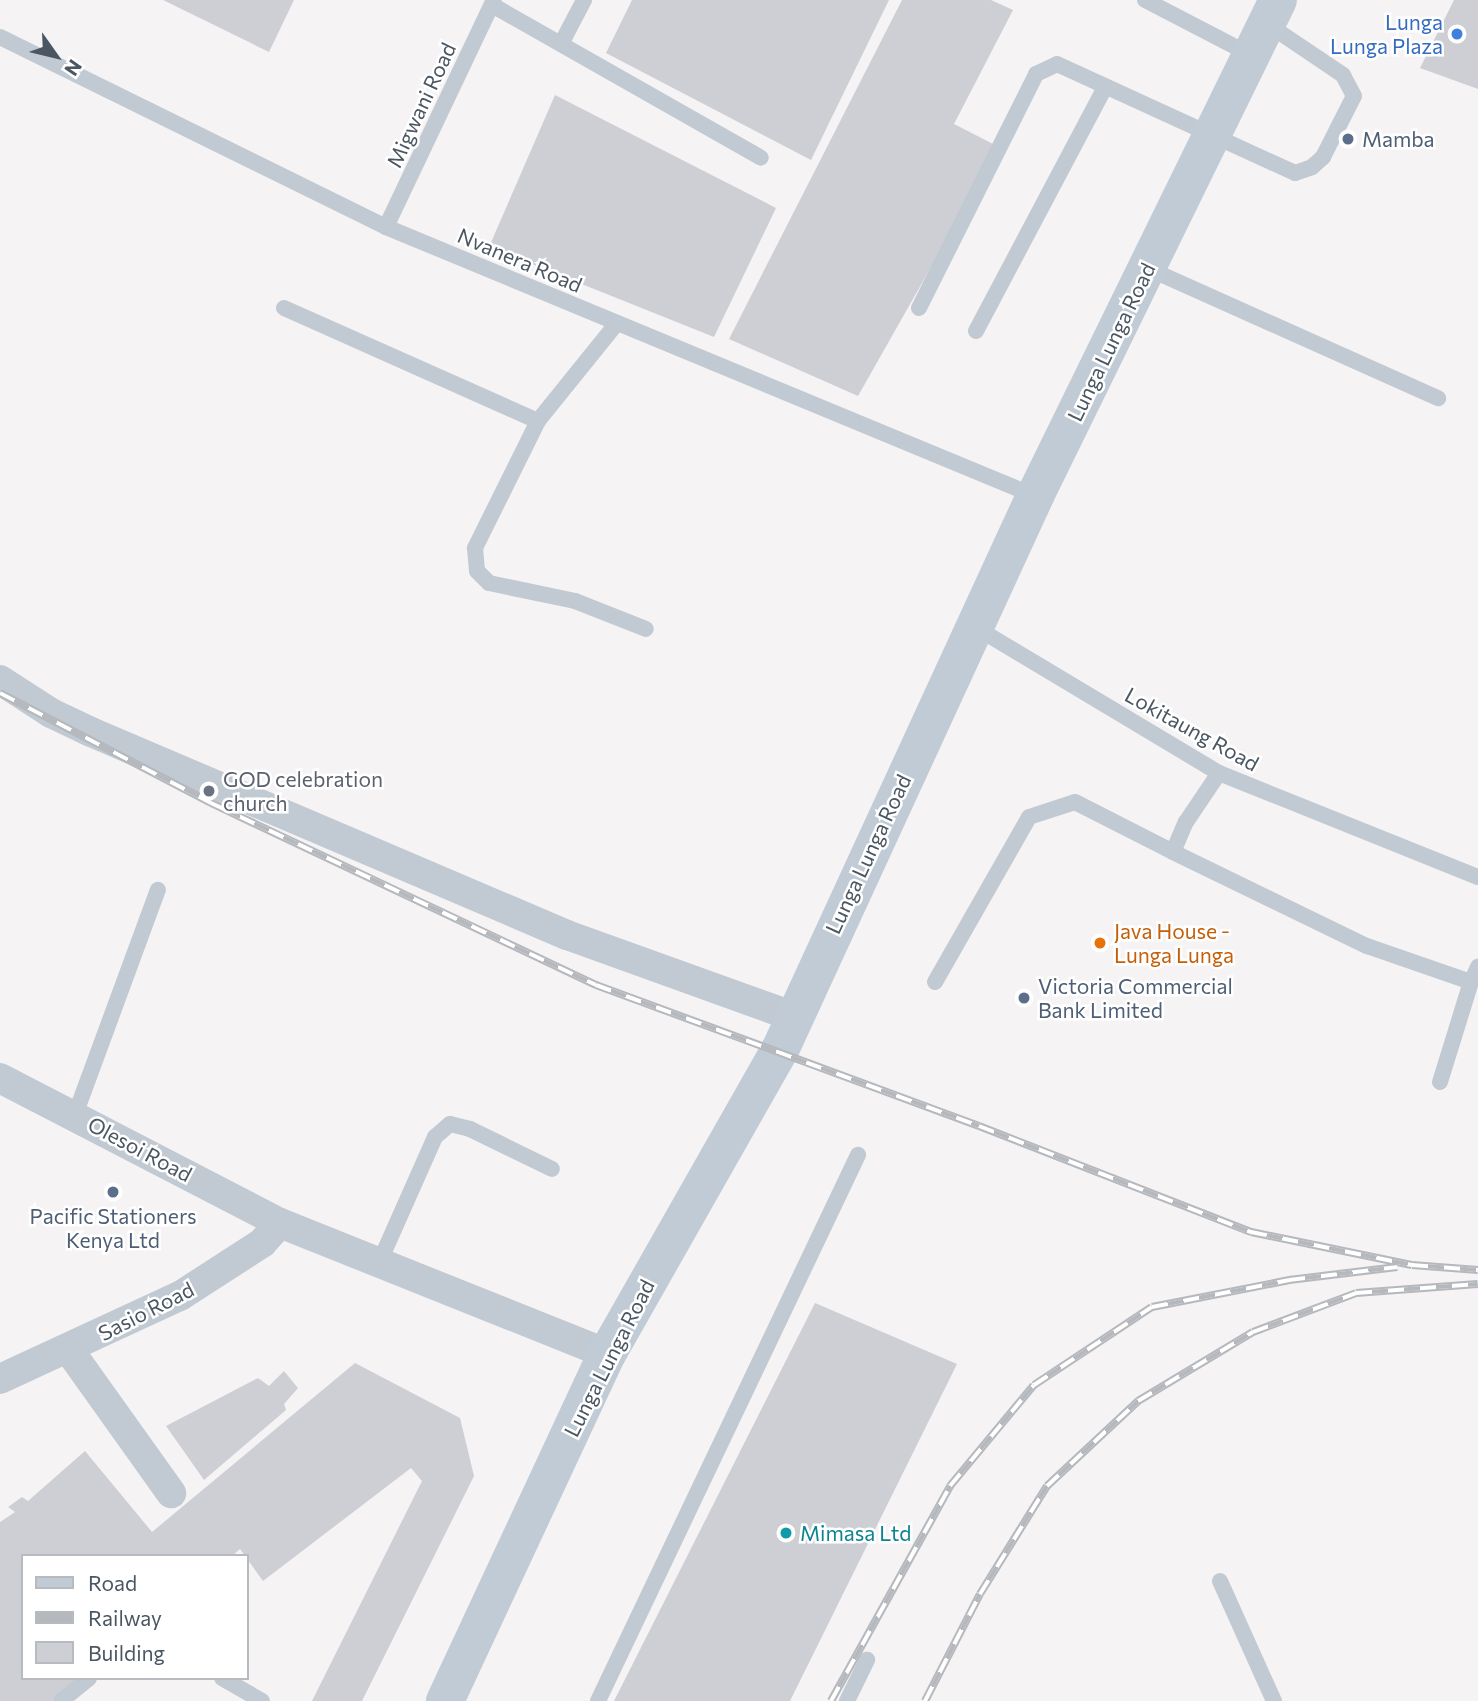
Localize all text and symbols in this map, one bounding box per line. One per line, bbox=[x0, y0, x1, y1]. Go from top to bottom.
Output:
place label: Lunga Lunga Plaza bbox=[1330, 9, 1443, 59]
north arrow bbox=[21, 21, 91, 91]
marker: Lunga Lunga Plaza bbox=[1449, 26, 1465, 42]
street label: Migwani Road bbox=[381, 39, 461, 171]
text: N bbox=[60, 56, 87, 80]
place label: Mamba bbox=[1362, 126, 1435, 152]
marker: Mamba bbox=[1340, 131, 1356, 147]
street label: Nvanera Road bbox=[454, 222, 586, 298]
street label: Lunga Lunga Road bbox=[1062, 259, 1160, 425]
street label: Lokitaung Road bbox=[1121, 682, 1263, 776]
place label: GOD celebration church bbox=[223, 766, 383, 816]
street label: Lunga Lunga Road bbox=[820, 770, 916, 938]
marker: GOD celebration church bbox=[201, 783, 217, 799]
place label: Java House - Lunga Lunga bbox=[1114, 918, 1234, 968]
marker: Java House - Lunga Lunga bbox=[1092, 935, 1108, 951]
place label: Victoria Commercial Bank Limited bbox=[1038, 973, 1233, 1023]
marker: Victoria Commercial Bank Limited bbox=[1016, 990, 1032, 1006]
street label: Olesoi Road bbox=[84, 1111, 196, 1187]
marker: Pacific Stationers Kenya Ltd bbox=[105, 1184, 121, 1200]
place label: Pacific Stationers Kenya Ltd bbox=[30, 1203, 196, 1253]
street label: Lunga Lunga Road bbox=[558, 1275, 660, 1441]
street label: Sasio Road bbox=[94, 1276, 198, 1346]
place label: Mimasa Ltd bbox=[800, 1520, 911, 1546]
marker: Mimasa Ltd bbox=[778, 1525, 794, 1541]
legend bbox=[21, 1554, 248, 1680]
text: Road bbox=[88, 1570, 137, 1595]
text: Railway bbox=[88, 1605, 162, 1630]
text: Building bbox=[88, 1640, 165, 1665]

